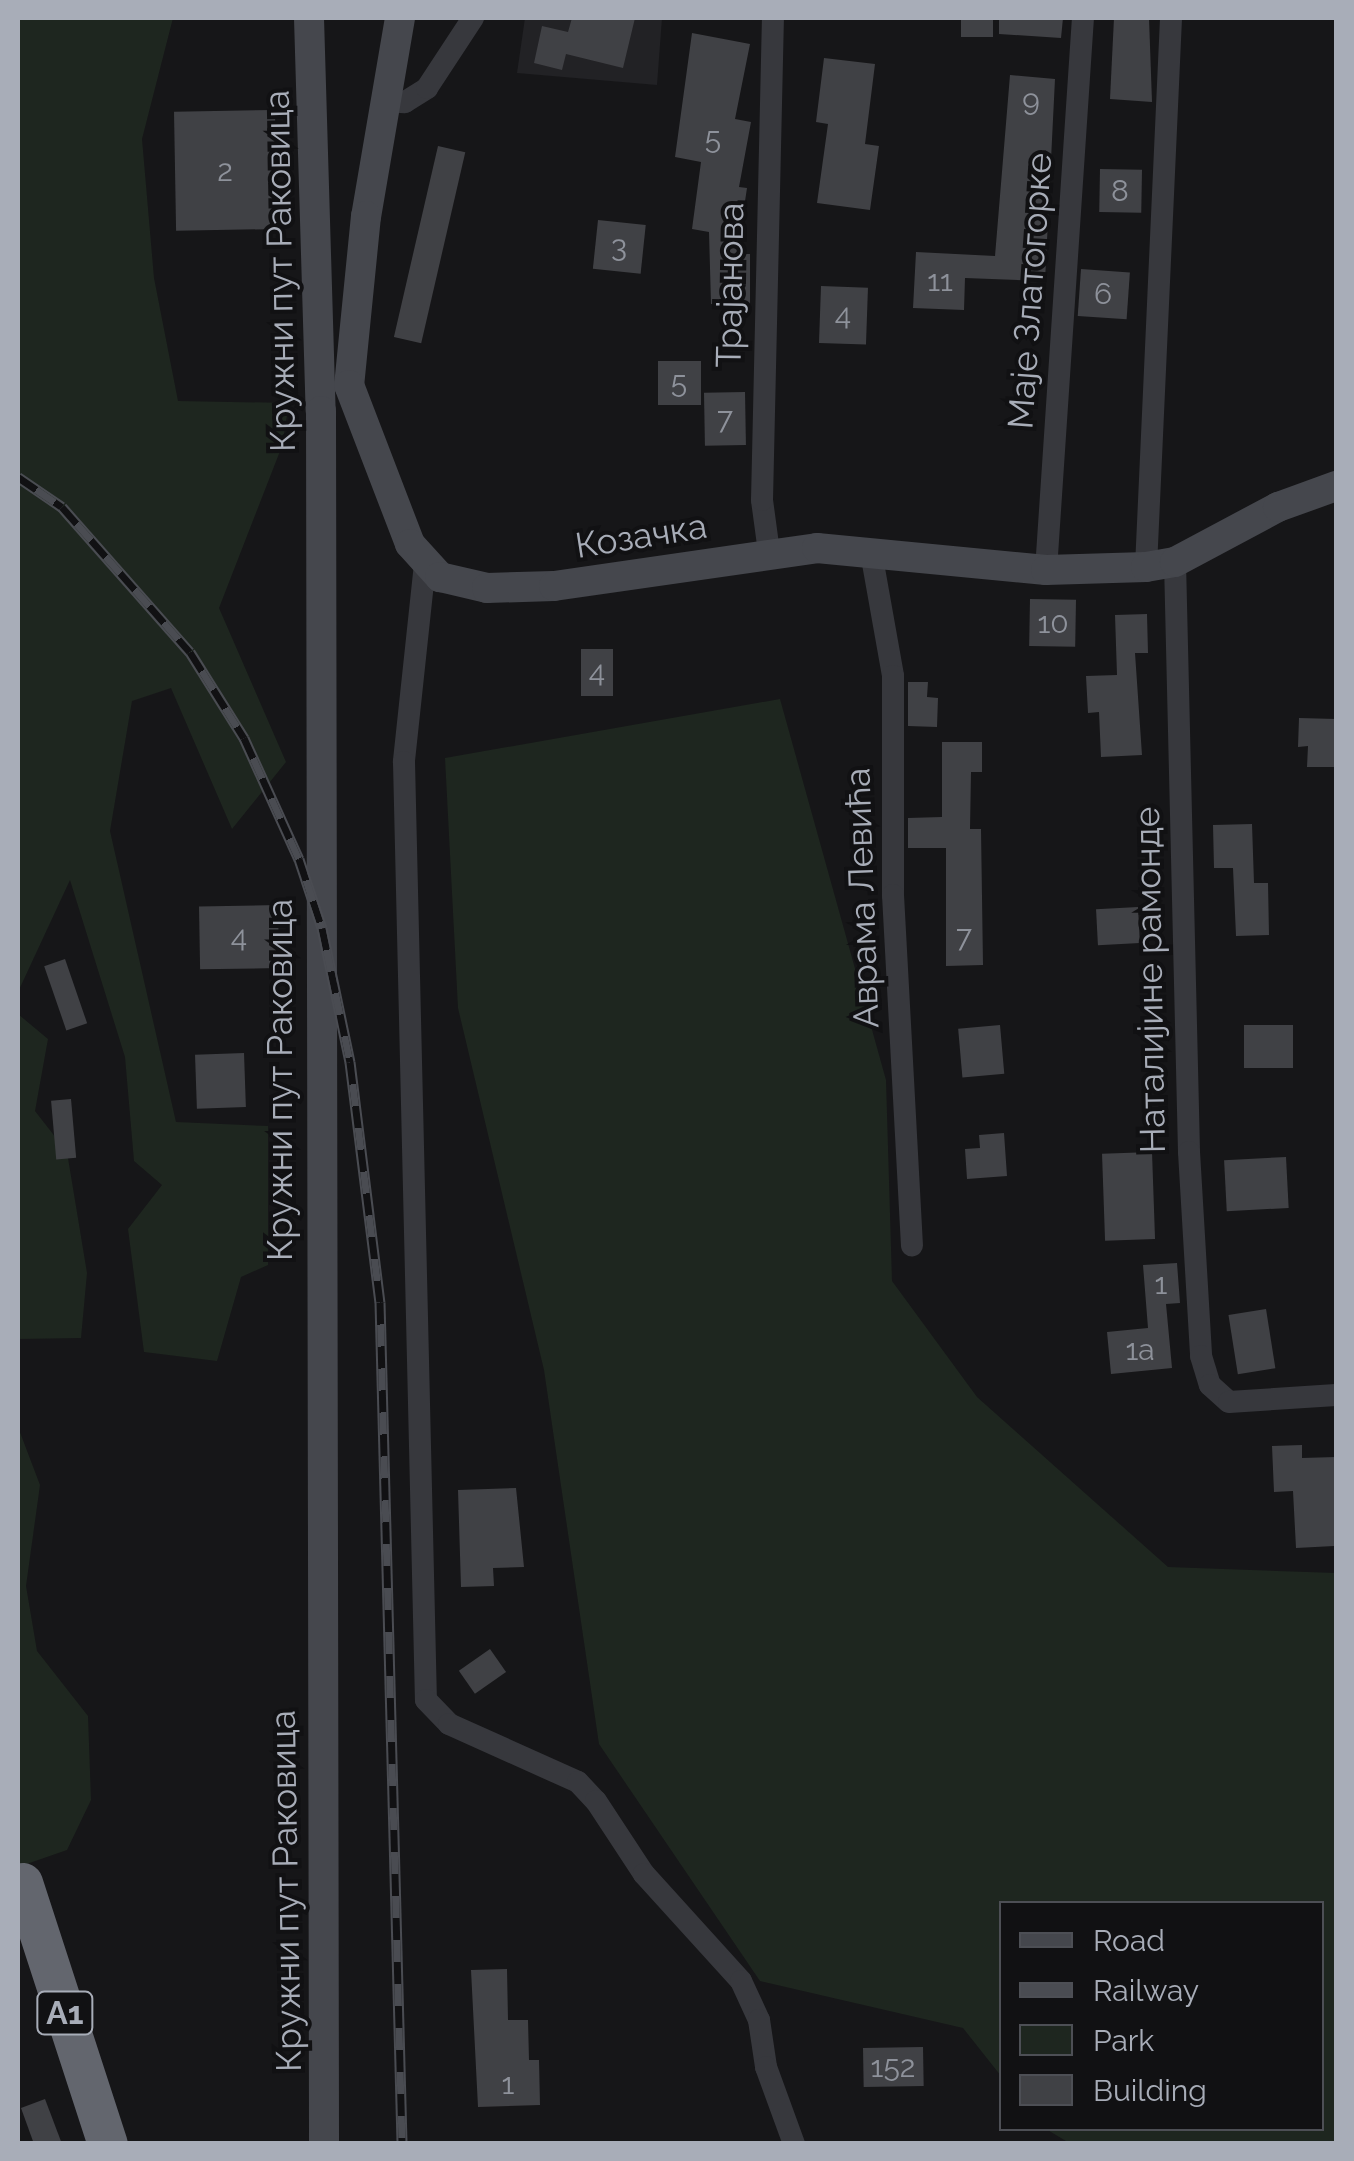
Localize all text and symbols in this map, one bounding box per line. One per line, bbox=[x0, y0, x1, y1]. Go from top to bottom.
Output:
house number: 9 bbox=[1022, 82, 1040, 118]
street label: Кружни пут Раковица bbox=[256, 90, 304, 452]
house number: 5 bbox=[705, 121, 721, 157]
street label: Маје Златогорке bbox=[999, 152, 1061, 430]
house number: 2 bbox=[217, 153, 233, 189]
house number: 8 bbox=[1111, 173, 1129, 209]
street label: Трајанова bbox=[708, 202, 752, 368]
house number: 3 bbox=[611, 229, 627, 265]
house number: 11 bbox=[927, 263, 953, 299]
house number: 6 bbox=[1094, 276, 1112, 312]
house number: 4 bbox=[835, 297, 851, 333]
house number: 5 bbox=[671, 365, 687, 401]
house number: 7 bbox=[717, 401, 733, 437]
street label: Козачка bbox=[572, 505, 710, 567]
house number: 10 bbox=[1037, 605, 1069, 641]
house number: 4 bbox=[589, 654, 605, 690]
street label: Аврама Левића bbox=[836, 767, 888, 1029]
street label: Наталијине рамонде bbox=[1126, 806, 1174, 1154]
street label: Кружни пут Раковица bbox=[259, 899, 301, 1261]
house number: 4 bbox=[231, 919, 247, 955]
house number: 7 bbox=[956, 919, 972, 955]
house number: 1 bbox=[1155, 1266, 1167, 1302]
house number: 1a bbox=[1125, 1332, 1155, 1368]
street label: Кружни пут Раковица bbox=[262, 1710, 310, 2072]
legend bbox=[999, 1901, 1324, 2131]
text: Road bbox=[1093, 1923, 1165, 1958]
text: Railway bbox=[1093, 1973, 1199, 2008]
road number: A1 bbox=[35, 1986, 95, 2040]
text: Park bbox=[1093, 2023, 1154, 2058]
house number: 152 bbox=[871, 2049, 915, 2085]
house number: 1 bbox=[502, 2066, 514, 2102]
text: Building bbox=[1093, 2073, 1207, 2108]

